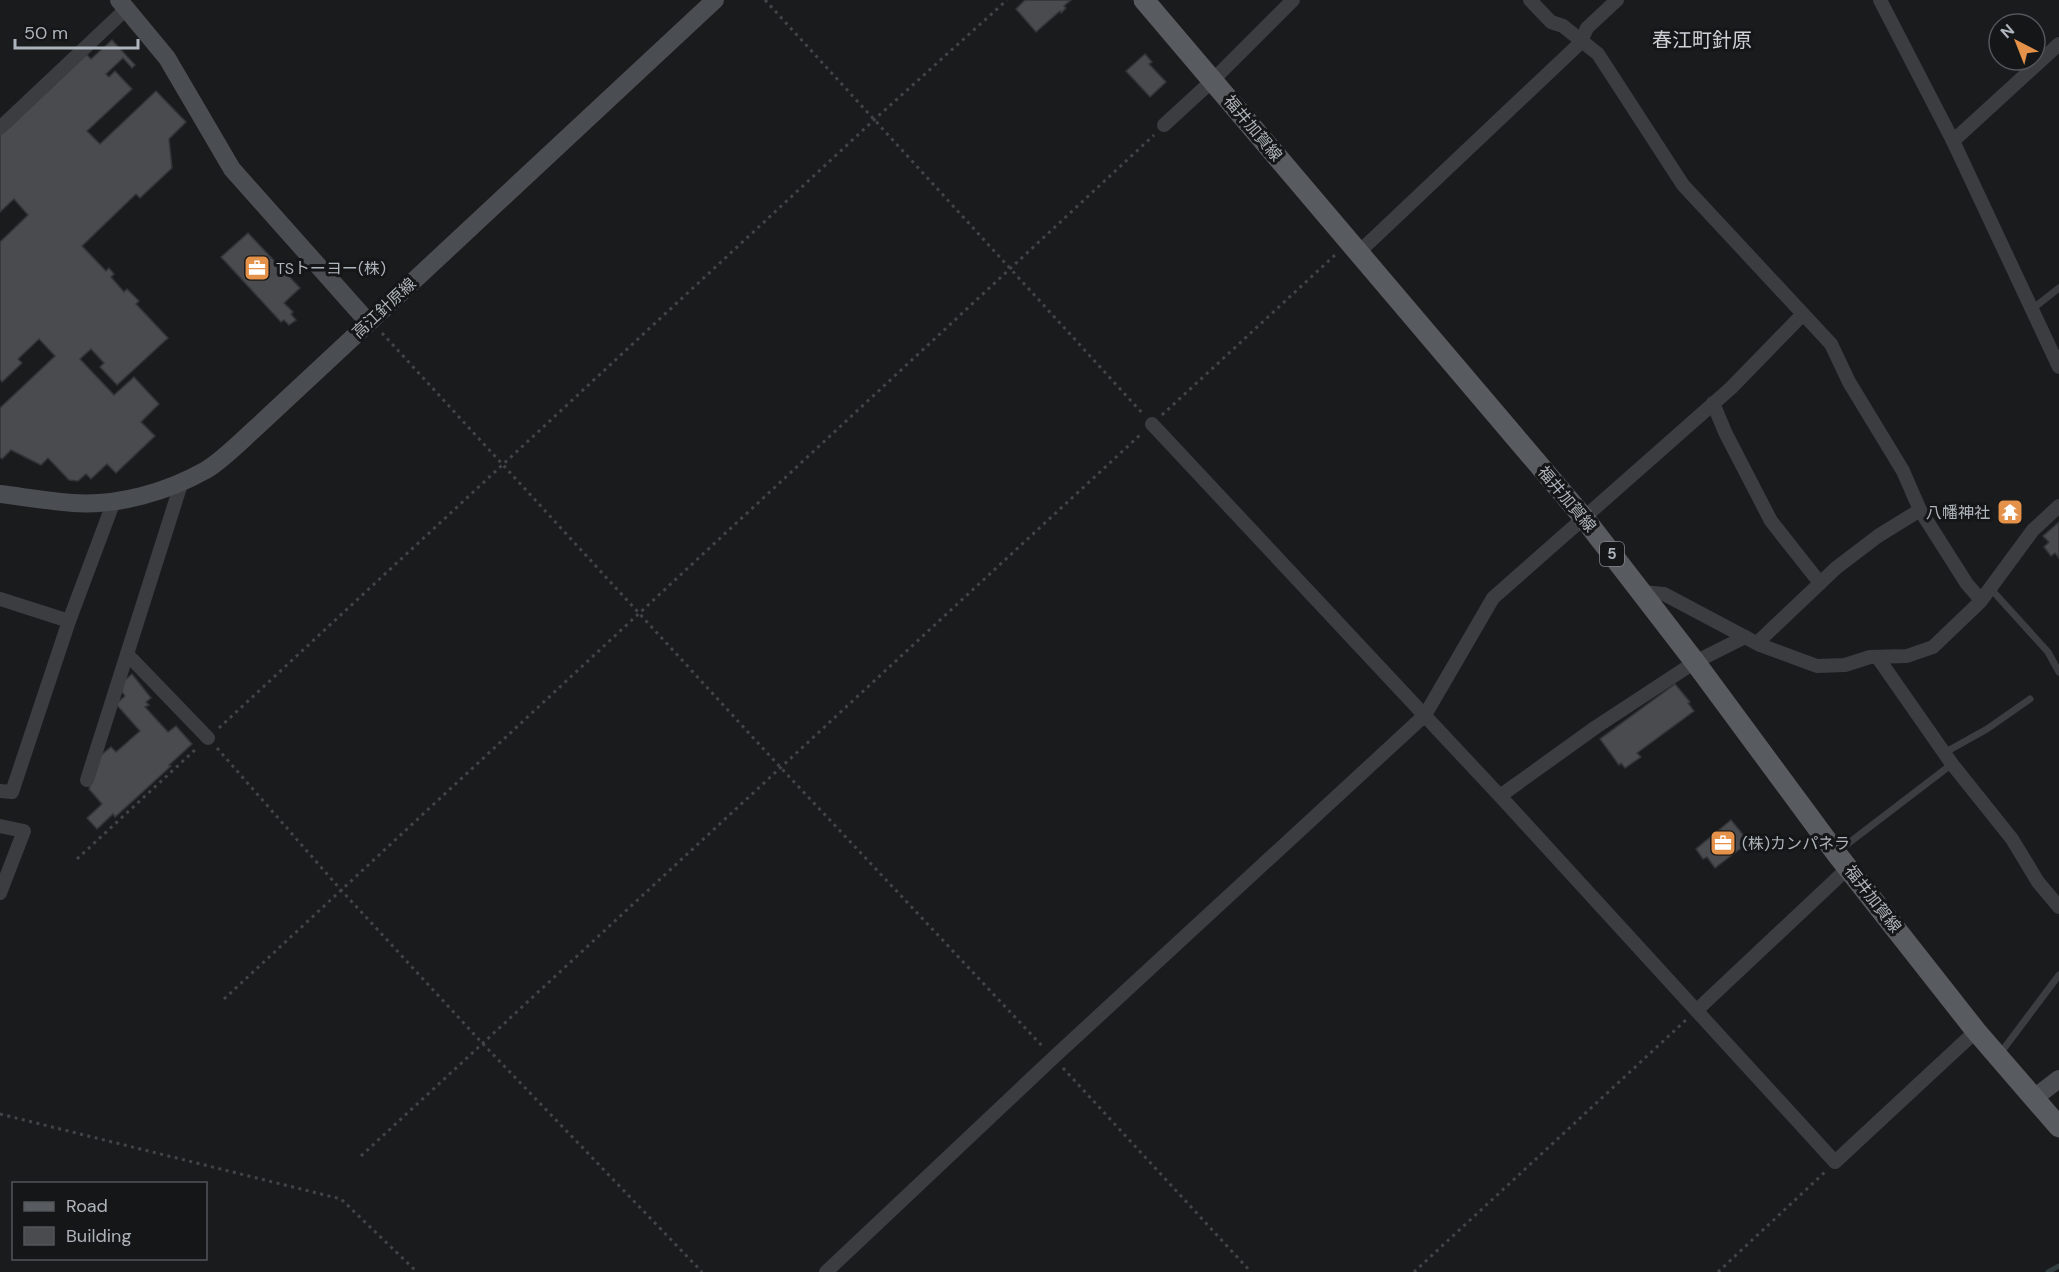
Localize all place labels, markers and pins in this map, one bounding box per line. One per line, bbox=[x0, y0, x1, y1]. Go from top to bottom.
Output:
office icon: TSトーヨー(株) bbox=[242, 253, 272, 283]
place label: TSトーヨー(株) bbox=[276, 258, 386, 279]
temple icon: 八幡神社 bbox=[1995, 497, 2025, 527]
place label: 八幡神社 bbox=[1926, 502, 1990, 523]
office icon: (株)カンパネラ bbox=[1708, 828, 1738, 858]
place label: (株)カンパネラ bbox=[1742, 833, 1850, 854]

